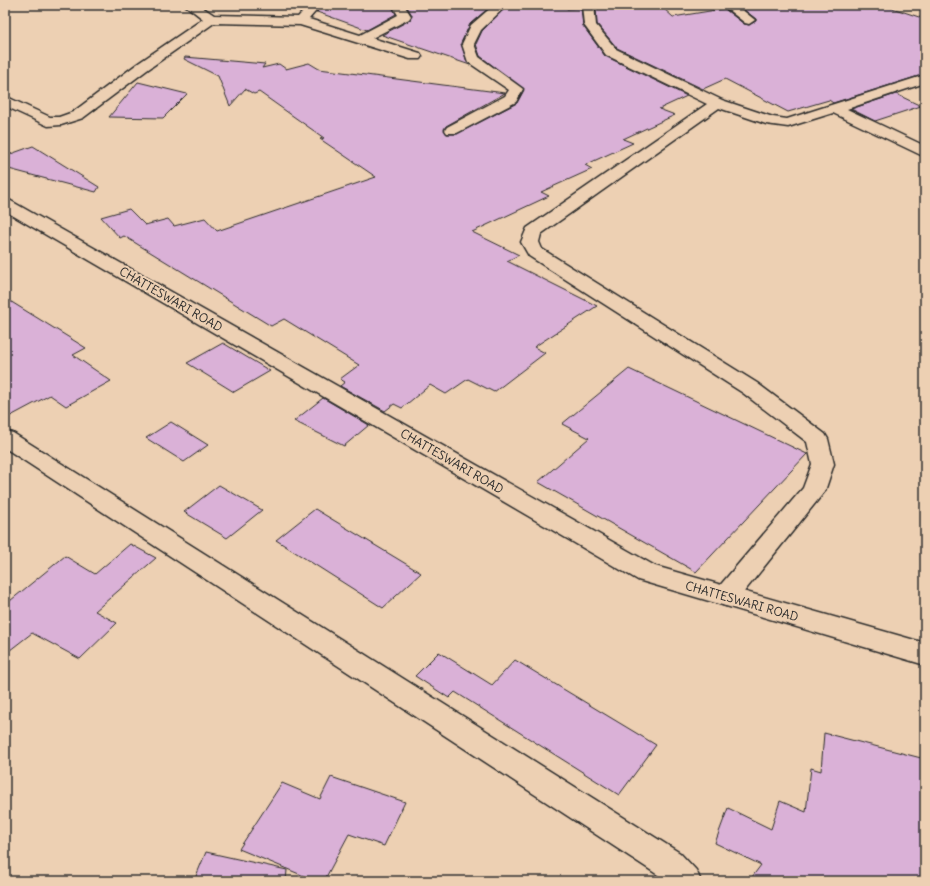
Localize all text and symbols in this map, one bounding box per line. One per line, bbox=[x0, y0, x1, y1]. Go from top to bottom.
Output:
street label: CHATTESWARI ROAD bbox=[117, 263, 225, 335]
street label: CHATTESWARI ROAD bbox=[398, 425, 506, 497]
street label: CHATTESWARI ROAD bbox=[684, 578, 800, 624]

